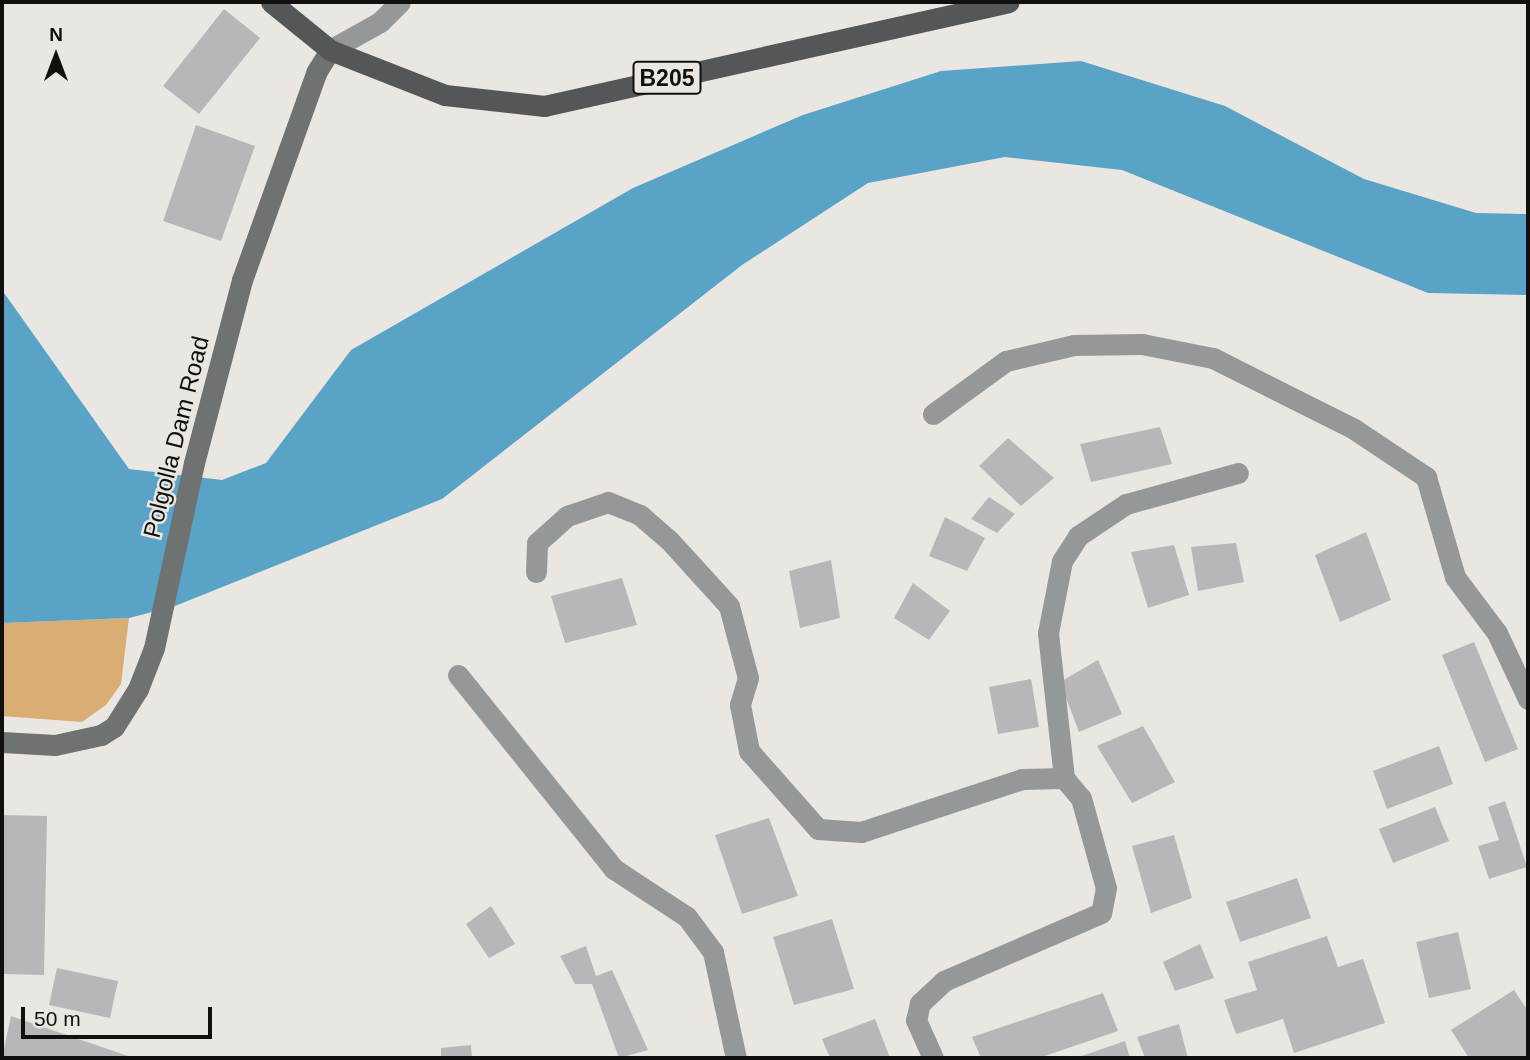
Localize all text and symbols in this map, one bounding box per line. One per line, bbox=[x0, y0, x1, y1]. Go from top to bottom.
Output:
north arrow bbox=[21, 21, 91, 91]
text: N bbox=[49, 24, 63, 45]
road number: B205 bbox=[632, 58, 702, 97]
street label: Polgolla Dam Road bbox=[137, 333, 215, 541]
scale bar bbox=[24, 993, 215, 1038]
text: 50 m bbox=[34, 1007, 81, 1030]

